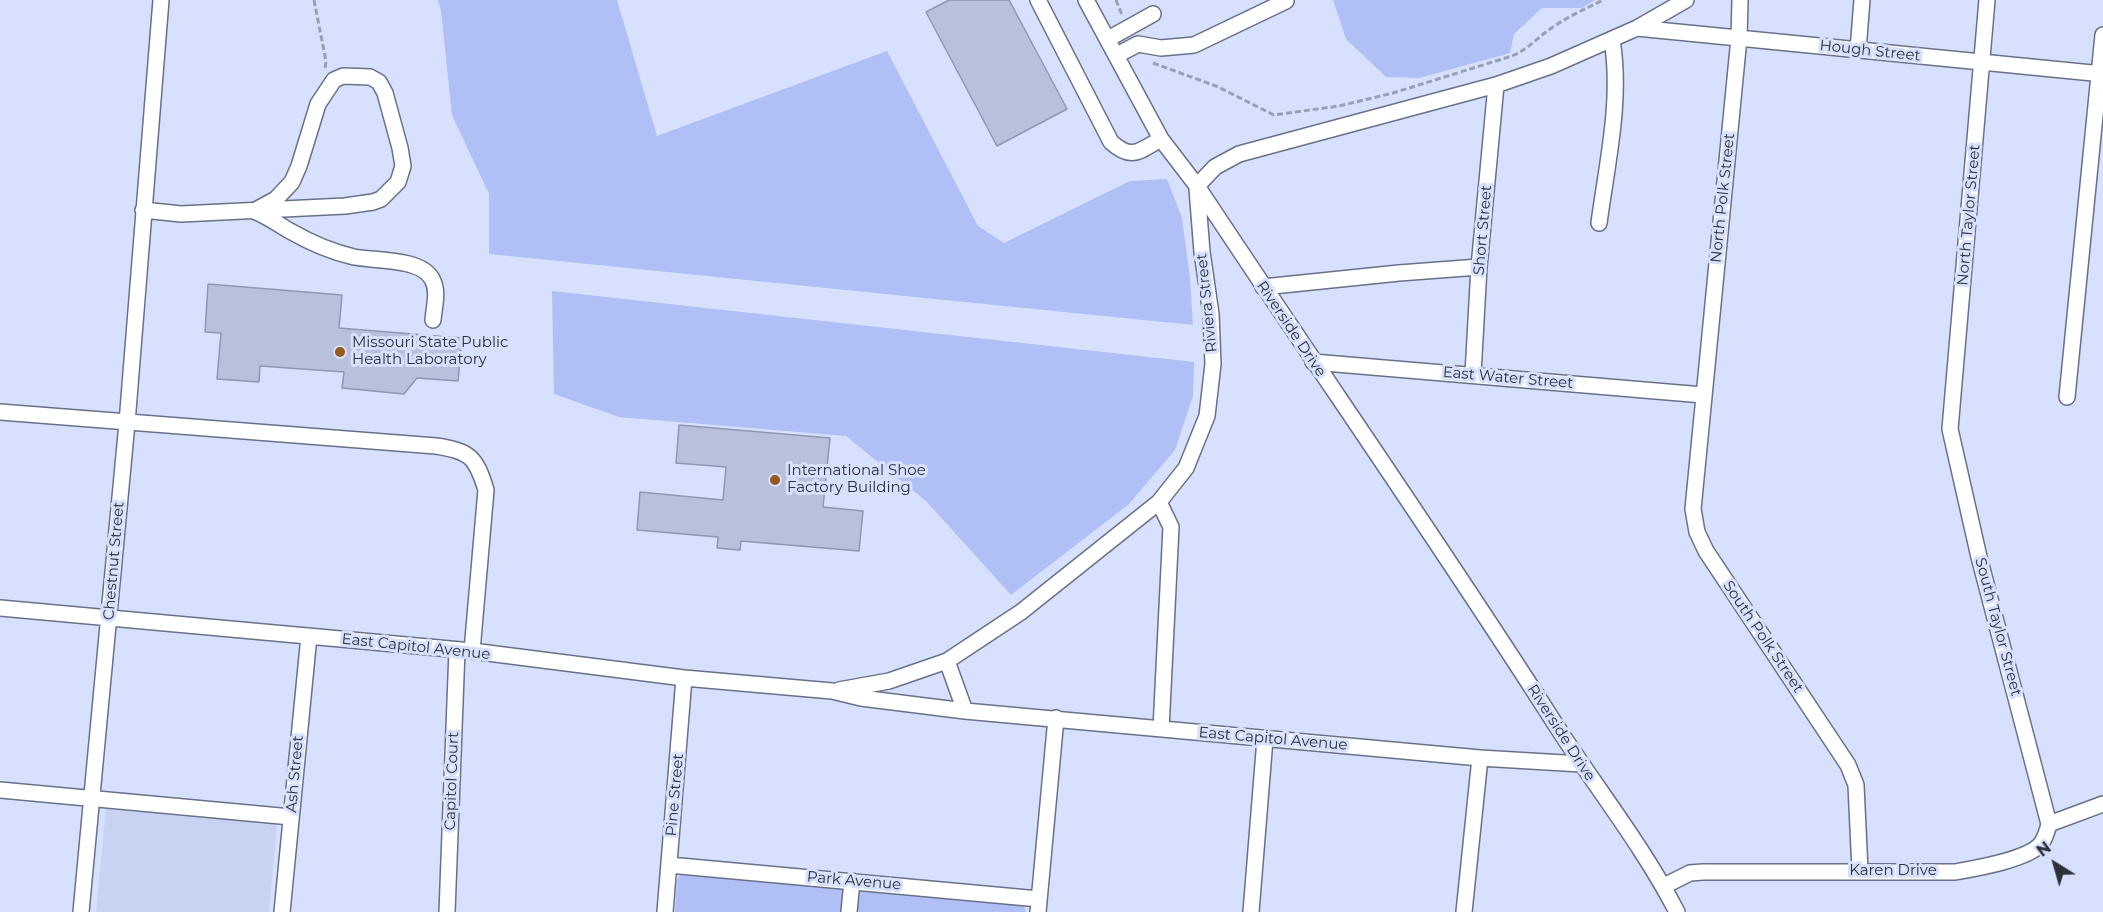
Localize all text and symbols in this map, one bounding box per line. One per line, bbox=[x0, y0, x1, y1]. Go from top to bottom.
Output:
street label: Hough Street bbox=[1819, 37, 1921, 65]
street label: North Polk Street bbox=[1707, 132, 1739, 264]
street label: North Taylor Street bbox=[1954, 144, 1984, 286]
street label: Short Street bbox=[1470, 184, 1496, 276]
street label: Riviera Street bbox=[1193, 253, 1221, 353]
street label: Riverside Drive bbox=[1252, 278, 1330, 380]
place label: Missouri State Public Health Laboratory bbox=[352, 334, 509, 369]
marker: Missouri State Public Health Laboratory bbox=[333, 345, 347, 359]
street label: East Water Street bbox=[1442, 363, 1574, 393]
place label: International Shoe Factory Building bbox=[787, 462, 926, 497]
marker: International Shoe Factory Building bbox=[768, 473, 782, 487]
street label: Chestnut Street bbox=[100, 501, 128, 621]
street label: South Taylor Street bbox=[1971, 556, 2025, 698]
street label: South Polk Street bbox=[1719, 578, 1807, 696]
street label: East Capitol Avenue bbox=[341, 630, 491, 664]
street label: Riverside Drive bbox=[1523, 681, 1599, 785]
street label: East Capitol Avenue bbox=[1198, 724, 1348, 754]
street label: Capitol Court bbox=[441, 731, 463, 831]
street label: Ash Street bbox=[283, 735, 307, 813]
street label: Pine Street bbox=[662, 753, 688, 837]
north arrow bbox=[2025, 834, 2085, 894]
text: N bbox=[2033, 838, 2055, 861]
street label: Karen Drive bbox=[1849, 862, 1937, 880]
street label: Park Avenue bbox=[806, 868, 902, 894]

